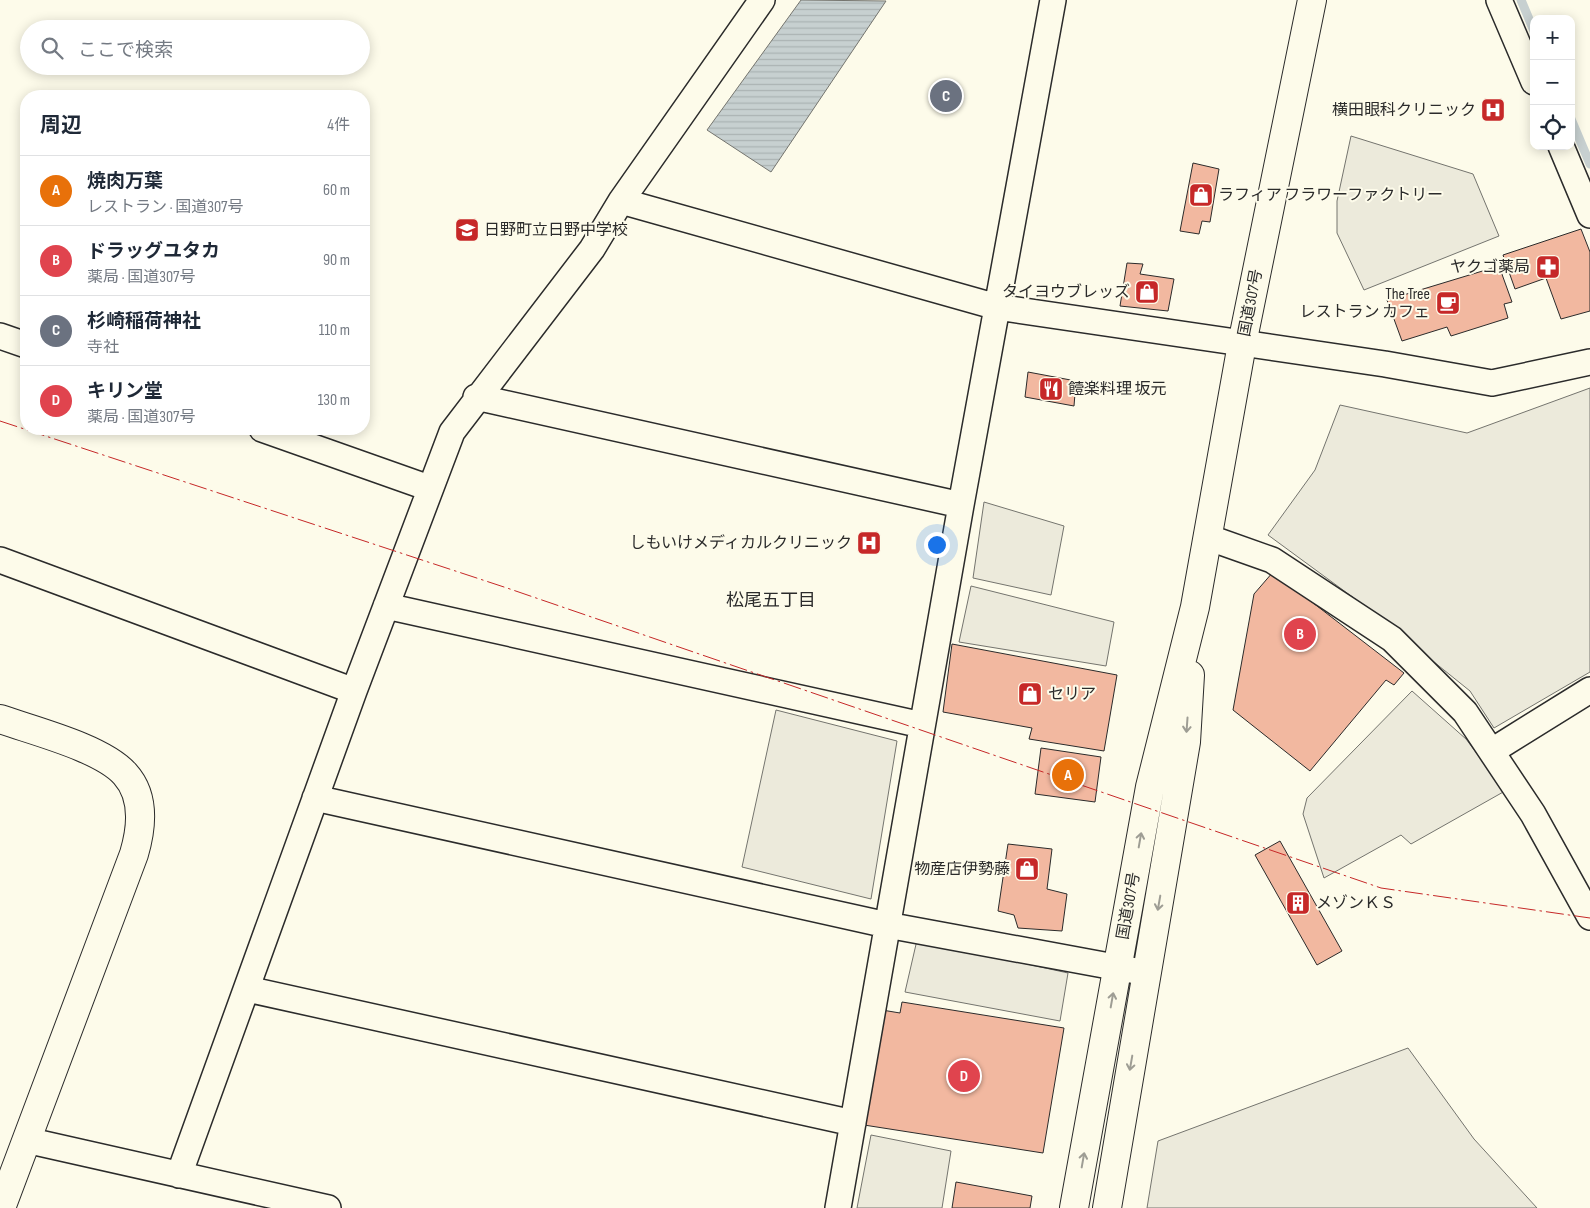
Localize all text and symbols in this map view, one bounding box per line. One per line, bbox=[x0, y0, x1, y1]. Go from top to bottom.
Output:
map controls bbox=[1530, 15, 1575, 150]
button: + bbox=[1530, 15, 1575, 60]
search box bbox=[20, 20, 370, 75]
icon: search bbox=[38, 34, 66, 62]
text: ここで検索 bbox=[78, 39, 173, 62]
button: − bbox=[1530, 60, 1575, 105]
pin: C bbox=[930, 77, 962, 115]
hospital icon: 横田眼科クリニック bbox=[1480, 97, 1506, 123]
place label: 横田眼科クリニック bbox=[1332, 101, 1476, 120]
button: locate bbox=[1530, 105, 1575, 150]
text: 周辺 bbox=[40, 113, 82, 138]
text: 4件 bbox=[327, 116, 350, 135]
text: 焼肉万葉 bbox=[87, 170, 163, 193]
text: A bbox=[52, 181, 60, 200]
text: 60 m bbox=[323, 181, 350, 200]
shop icon: ラフィア フラワーファクトリー bbox=[1188, 182, 1214, 208]
place label: ラフィア フラワーファクトリー bbox=[1218, 186, 1443, 205]
text: レストラン · 国道307号 bbox=[87, 198, 243, 217]
school or university icon: 日野町立日野中学校 bbox=[454, 217, 480, 243]
place label: 日野町立日野中学校 bbox=[484, 221, 628, 240]
text: ドラッグユタカ bbox=[87, 240, 220, 263]
text: B bbox=[52, 251, 60, 270]
text: 90 m bbox=[323, 251, 350, 270]
pharmacy icon: ヤクゴ薬局 bbox=[1535, 254, 1561, 280]
place label: ヤクゴ薬局 bbox=[1450, 258, 1530, 277]
text: 薬局 · 国道307号 bbox=[87, 268, 195, 287]
street label: 国道307号 bbox=[1235, 268, 1267, 338]
shop icon: タイヨウブレッズ bbox=[1134, 279, 1160, 305]
place label: タイヨウブレッズ bbox=[1002, 283, 1130, 302]
place label: The Tree レストラン カフェ bbox=[1299, 285, 1430, 322]
cafe icon: The Tree レストラン カフェ bbox=[1435, 290, 1461, 316]
text: 杉崎稲荷神社 bbox=[87, 310, 201, 333]
text: C bbox=[52, 321, 60, 340]
text: 110 m bbox=[319, 321, 350, 340]
text: 寺社 bbox=[87, 338, 119, 357]
restaurant icon: 饐楽料理 坂元 bbox=[1038, 376, 1064, 402]
text: キリン堂 bbox=[87, 380, 163, 403]
place label: 饐楽料理 坂元 bbox=[1068, 380, 1167, 399]
text: D bbox=[52, 391, 60, 410]
text: 130 m bbox=[318, 391, 350, 410]
text: 薬局 · 国道307号 bbox=[87, 408, 195, 427]
hospital icon: しもいけメディカルクリニック bbox=[856, 530, 882, 556]
your location bbox=[924, 532, 950, 558]
place label: しもいけメディカルクリニック bbox=[629, 534, 852, 553]
district label: 松尾五丁目 bbox=[726, 590, 816, 611]
pin: B bbox=[1284, 615, 1316, 653]
shop icon: セリア bbox=[1017, 681, 1043, 707]
place label: セリア bbox=[1048, 685, 1096, 704]
one-way arrow bbox=[1182, 717, 1192, 733]
pin: A bbox=[1052, 756, 1084, 794]
one-way arrow bbox=[1136, 832, 1146, 848]
shop icon: 物産店伊勢藤 bbox=[1014, 856, 1040, 882]
place label: 物産店伊勢藤 bbox=[914, 860, 1010, 879]
street label: 国道307号 bbox=[1114, 871, 1144, 941]
building icon: メゾンＫＳ bbox=[1285, 890, 1311, 916]
one-way arrow bbox=[1153, 894, 1163, 910]
place label: メゾンＫＳ bbox=[1316, 894, 1396, 913]
one-way arrow bbox=[1107, 992, 1117, 1008]
one-way arrow bbox=[1125, 1054, 1135, 1070]
pin: D bbox=[948, 1057, 980, 1095]
one-way arrow bbox=[1078, 1152, 1088, 1168]

